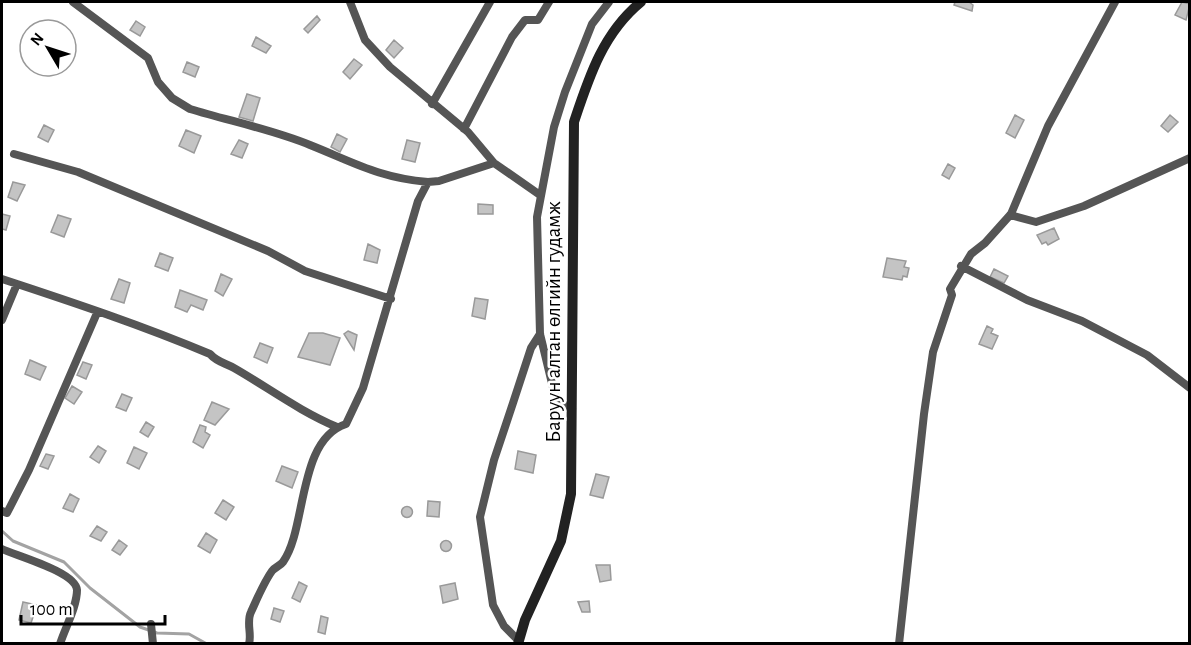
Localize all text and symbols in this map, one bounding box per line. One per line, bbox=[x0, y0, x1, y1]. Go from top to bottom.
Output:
north arrow bbox=[18, 18, 78, 78]
text: N bbox=[27, 30, 47, 49]
street label: Баруун алтан өлгийн гудамж bbox=[543, 201, 564, 443]
scale bar bbox=[21, 588, 165, 626]
text: 100 m bbox=[30, 601, 73, 619]

